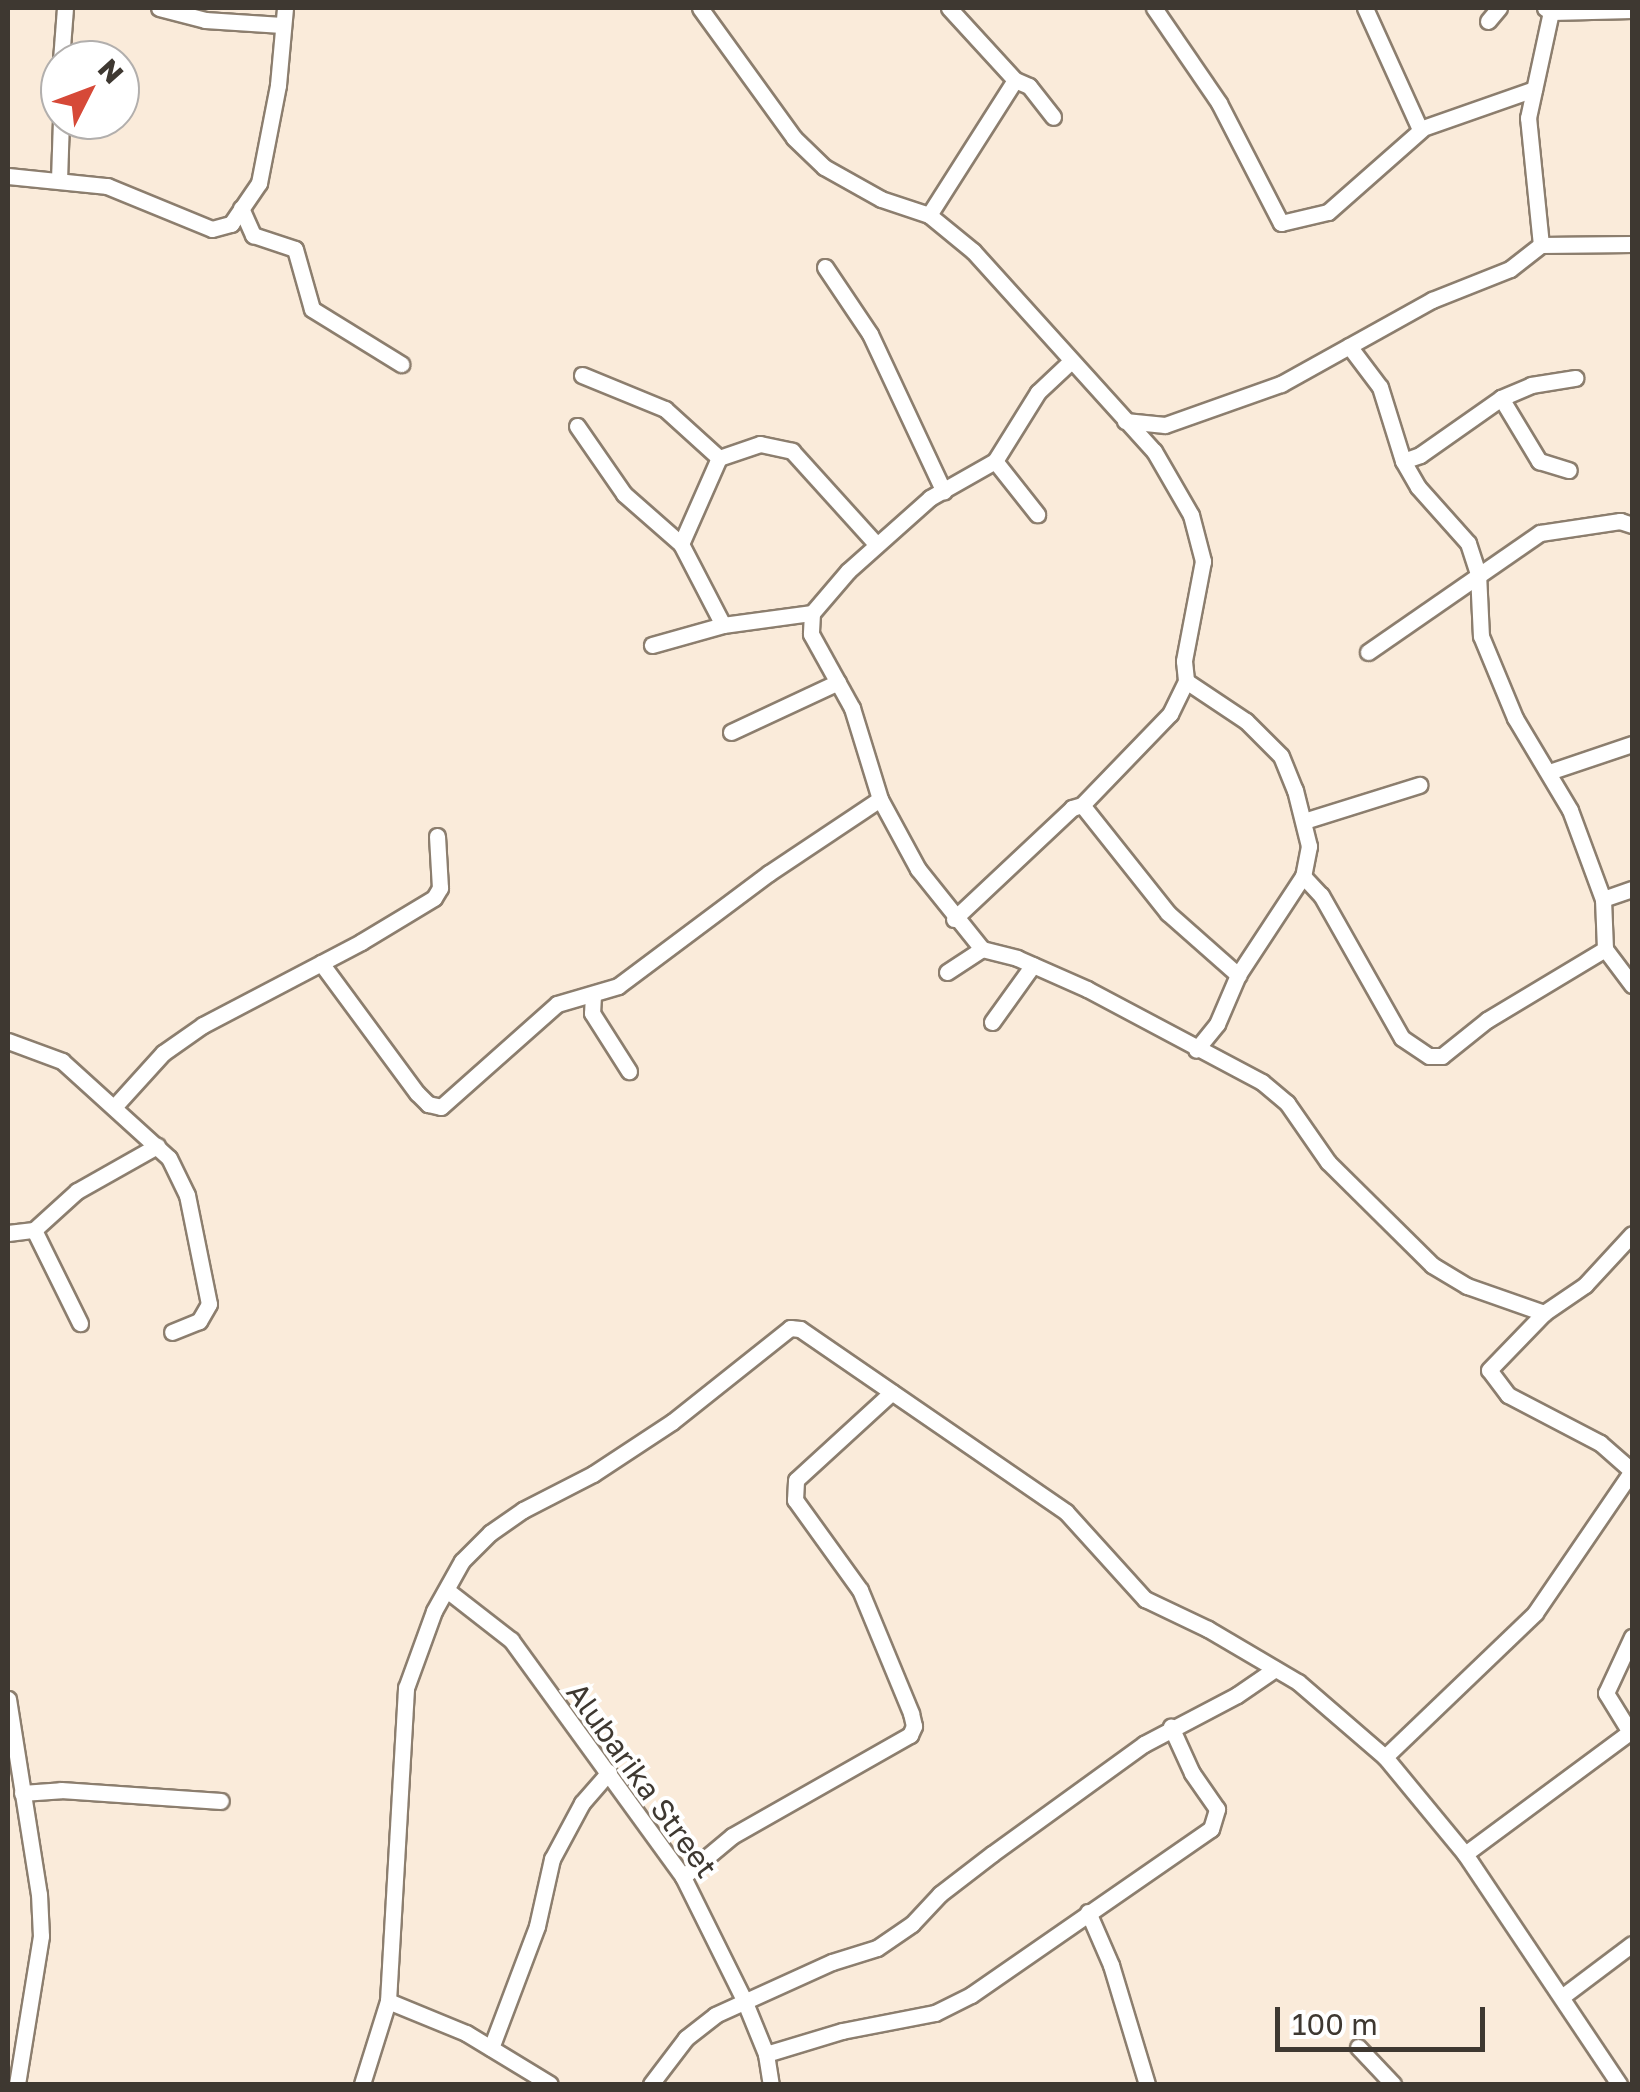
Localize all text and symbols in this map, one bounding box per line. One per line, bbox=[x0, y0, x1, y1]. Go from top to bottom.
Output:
north arrow bbox=[40, 40, 140, 140]
text: N bbox=[92, 52, 131, 90]
street label: Alubarika Street bbox=[559, 1675, 725, 1885]
scale bar bbox=[1280, 1987, 1490, 2049]
text: 100 m bbox=[1292, 2006, 1378, 2042]

